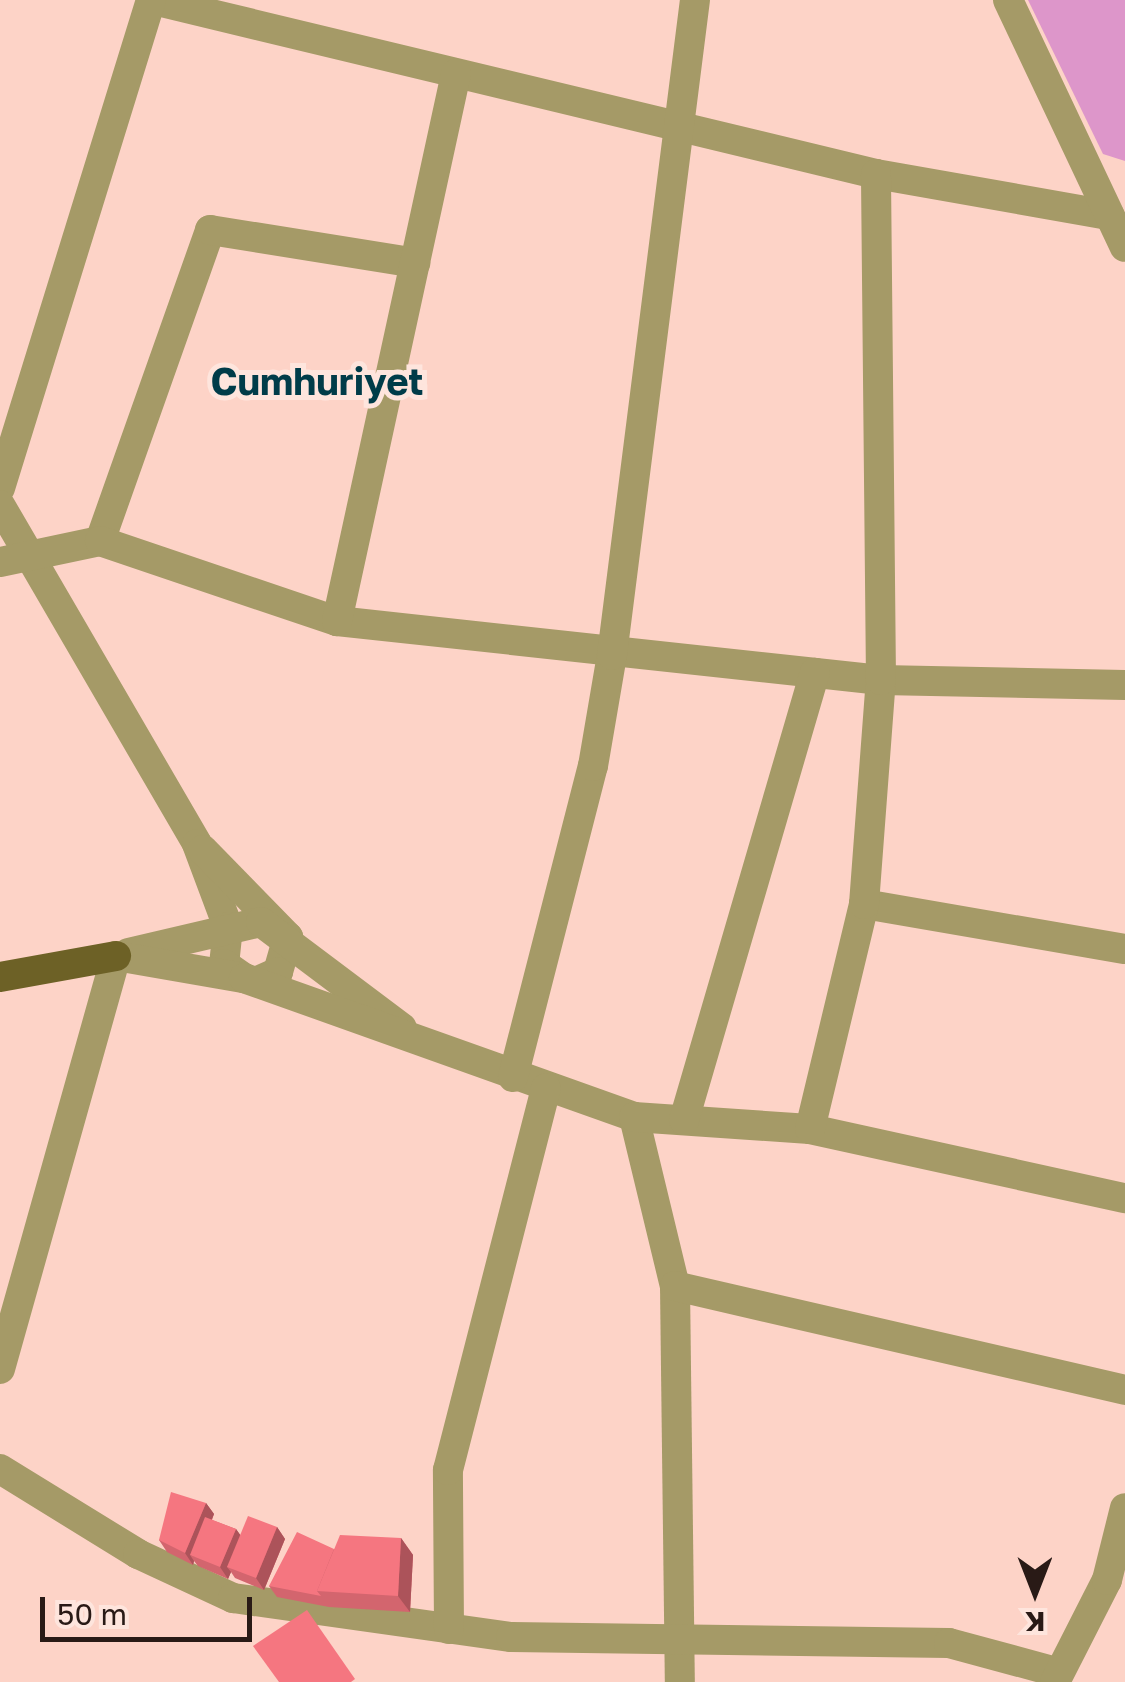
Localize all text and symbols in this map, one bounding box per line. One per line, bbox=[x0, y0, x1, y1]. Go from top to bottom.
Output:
district label: Cumhuriyet bbox=[210, 358, 424, 404]
north arrow bbox=[985, 1542, 1085, 1642]
scale bar bbox=[45, 1577, 258, 1639]
text: 50 m bbox=[57, 1596, 127, 1632]
text: K bbox=[1025, 1606, 1045, 1639]

